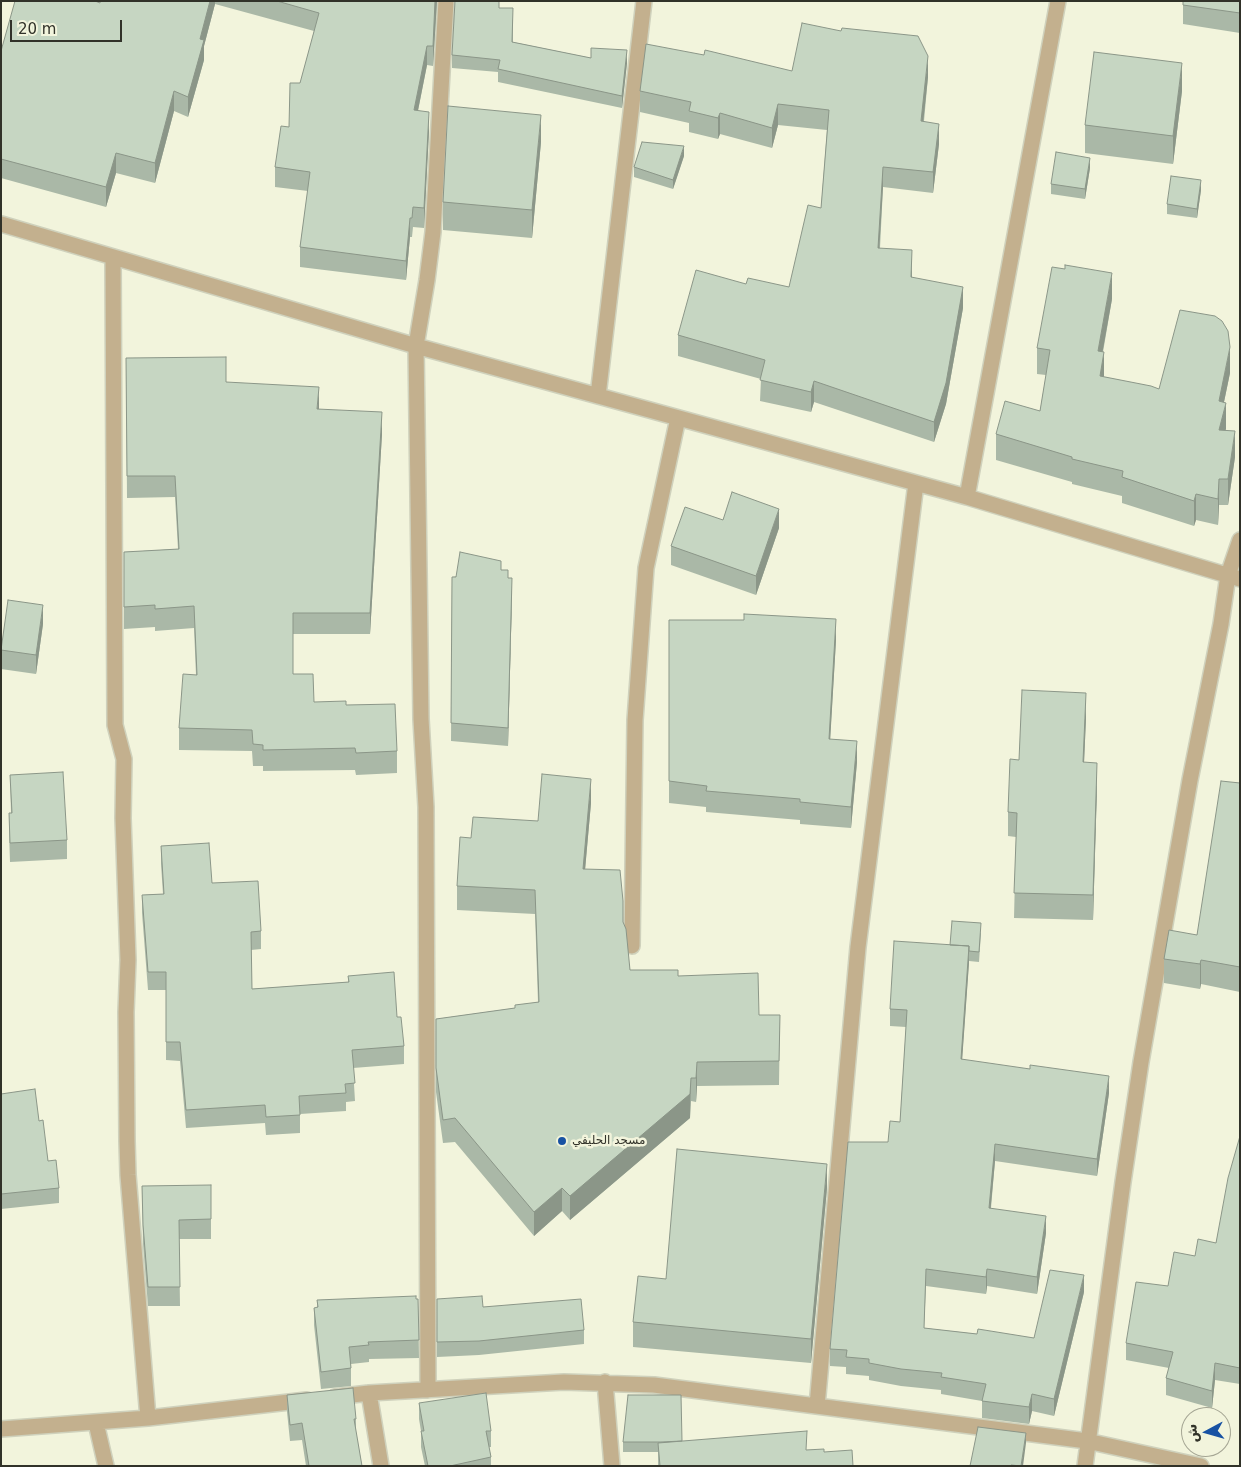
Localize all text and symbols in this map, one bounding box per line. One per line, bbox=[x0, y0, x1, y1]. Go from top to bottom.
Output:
scale bar bbox=[12, 10, 125, 42]
text: 20 m bbox=[18, 20, 56, 38]
place label: مسجد الحليفي bbox=[572, 1134, 645, 1148]
marker: مسجد الحليفي bbox=[556, 1135, 568, 1147]
north arrow bbox=[1181, 1407, 1231, 1457]
text: ش bbox=[1183, 1423, 1201, 1444]

